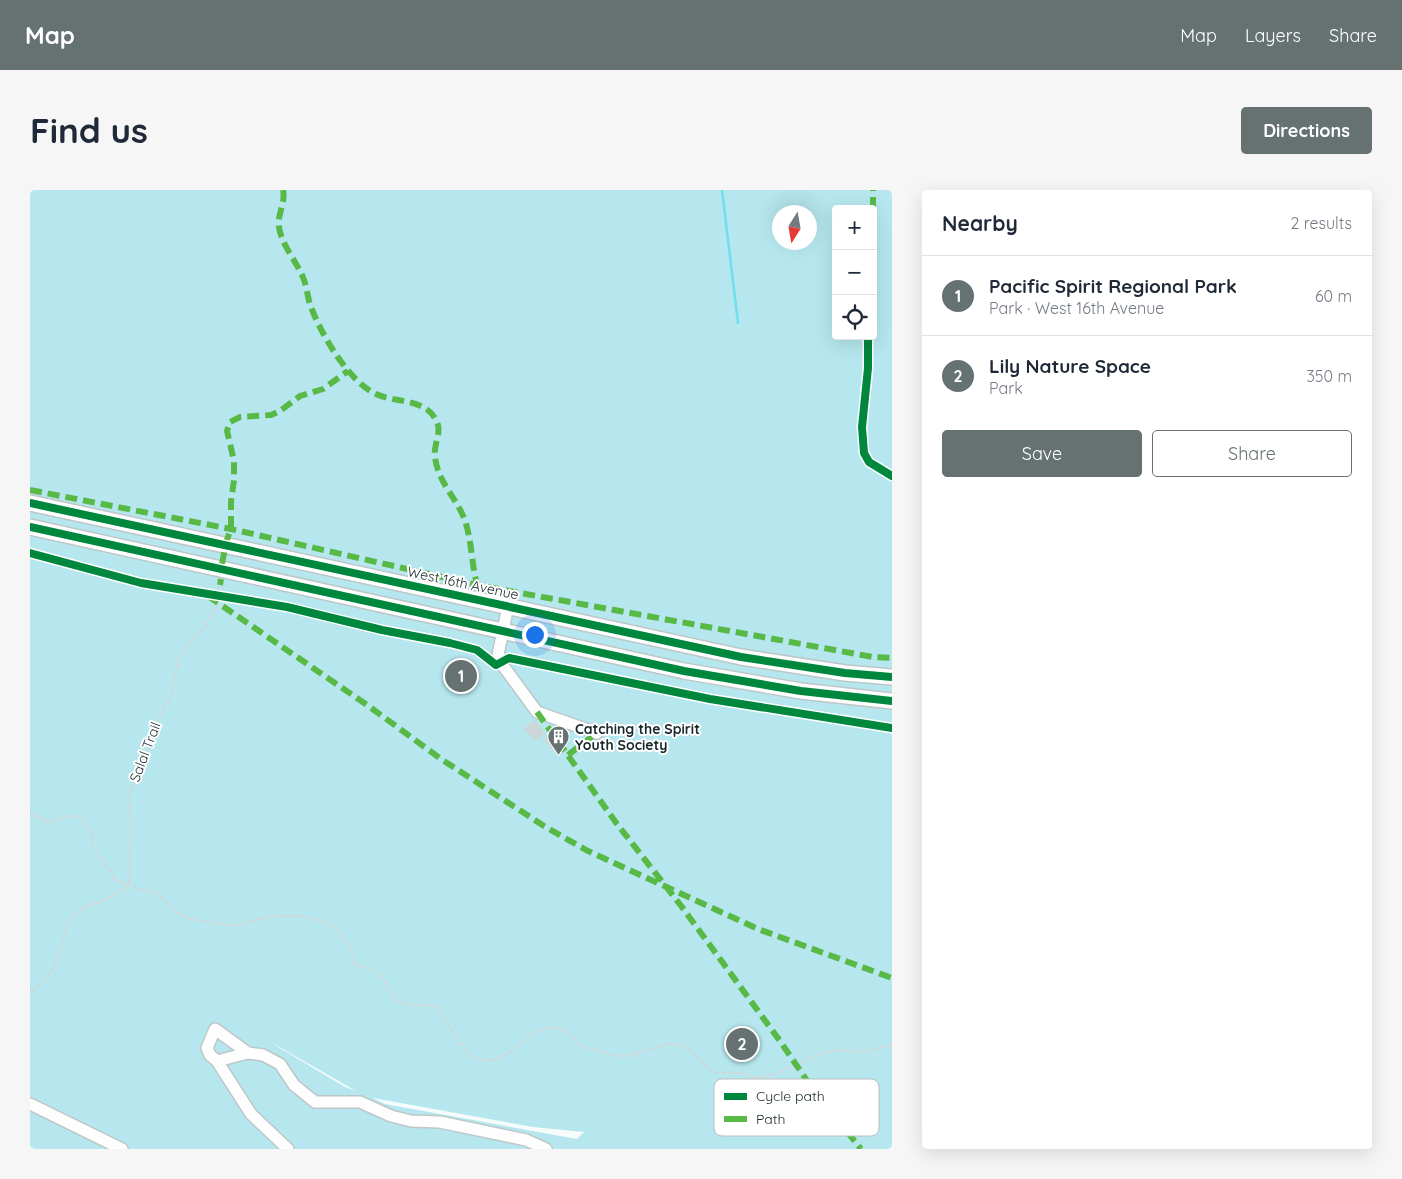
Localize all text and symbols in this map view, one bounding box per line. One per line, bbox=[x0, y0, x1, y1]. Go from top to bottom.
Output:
text: Map bbox=[25, 20, 75, 50]
text: Map bbox=[1180, 24, 1217, 47]
text: Layers bbox=[1245, 24, 1301, 47]
text: Share bbox=[1329, 24, 1377, 47]
button: Directions bbox=[1241, 107, 1372, 154]
text: Find us bbox=[30, 108, 148, 152]
north arrow bbox=[772, 205, 817, 250]
map controls bbox=[832, 205, 877, 340]
button: + bbox=[832, 205, 877, 250]
text: Nearby bbox=[942, 210, 1018, 236]
text: 2 results bbox=[1290, 213, 1352, 233]
button: − bbox=[832, 250, 877, 295]
text: Pacific Spirit Regional Park bbox=[989, 274, 1237, 298]
text: 1 bbox=[955, 286, 961, 306]
text: 60 m bbox=[1315, 286, 1352, 306]
button: locate bbox=[832, 295, 877, 340]
text: Park · West 16th Avenue bbox=[989, 298, 1164, 318]
text: Lily Nature Space bbox=[989, 354, 1151, 378]
text: 2 bbox=[953, 366, 963, 386]
text: 350 m bbox=[1306, 366, 1352, 386]
text: Park bbox=[989, 378, 1023, 398]
button: Save bbox=[942, 430, 1142, 477]
button: Share bbox=[1152, 430, 1352, 477]
street label: West 16th Avenue bbox=[406, 562, 520, 604]
your location bbox=[522, 622, 548, 648]
pin: 1 bbox=[445, 657, 477, 695]
street label: Salal Trail bbox=[125, 720, 165, 784]
place label: Catching the Spirit Youth Society bbox=[575, 720, 700, 754]
building icon: Catching the Spirit Youth Society bbox=[547, 725, 571, 756]
pin: 2 bbox=[726, 1025, 758, 1063]
legend bbox=[714, 1079, 879, 1136]
text: Cycle path bbox=[756, 1087, 825, 1105]
text: Path bbox=[756, 1110, 785, 1128]

